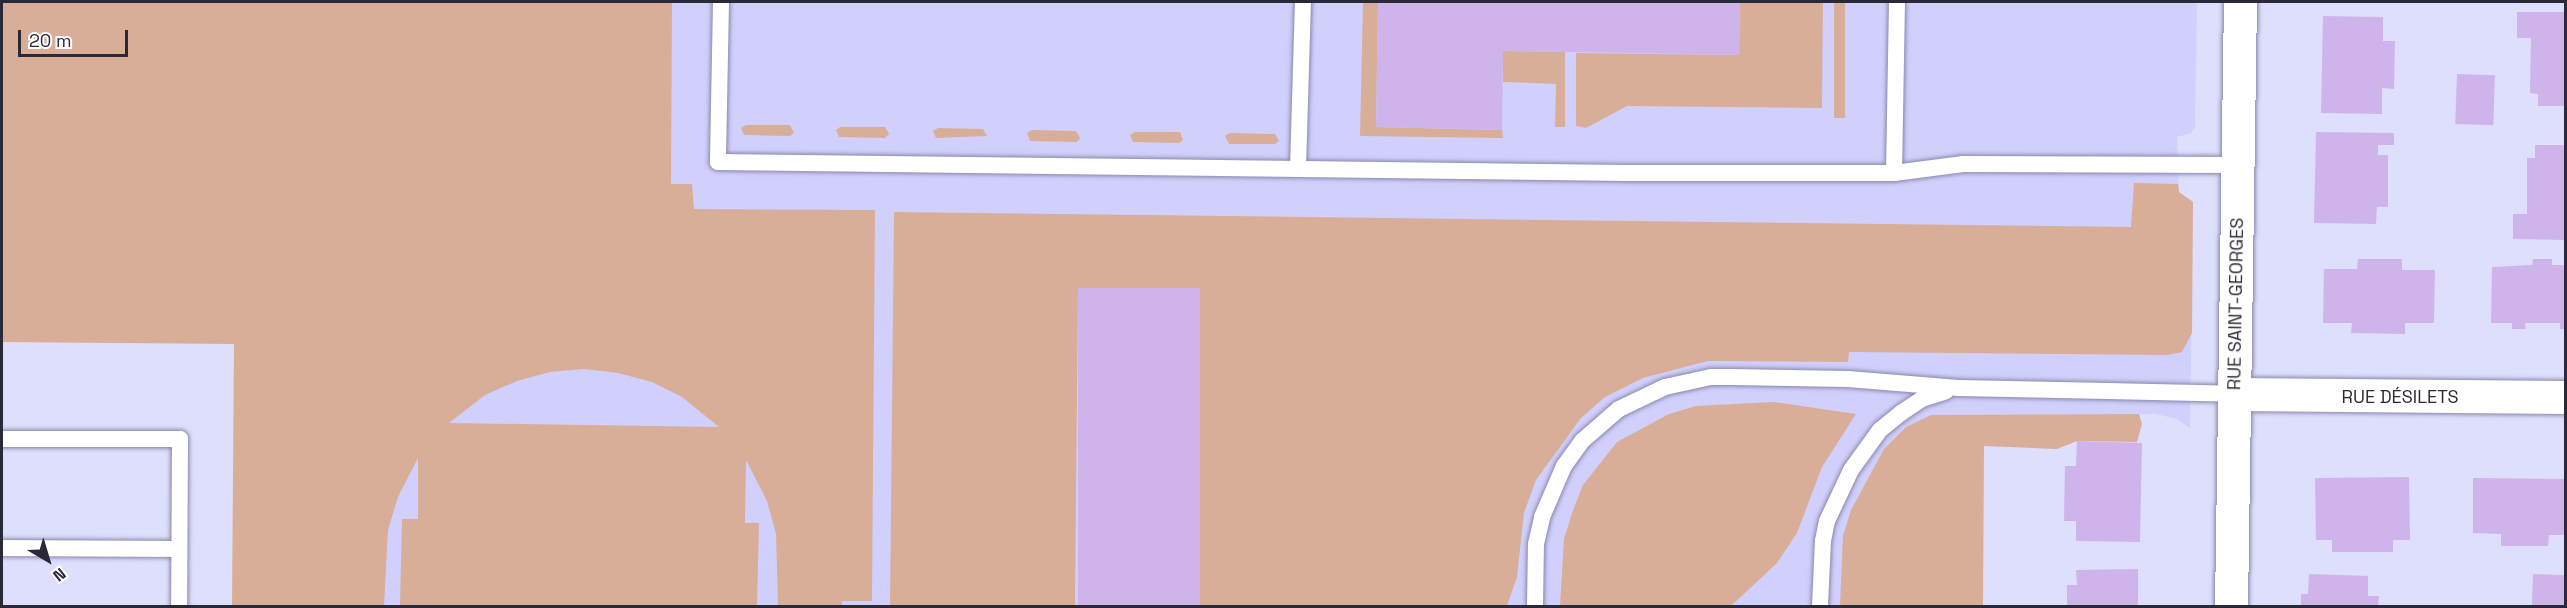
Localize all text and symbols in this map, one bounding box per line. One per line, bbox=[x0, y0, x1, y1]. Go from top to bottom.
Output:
scale bar bbox=[21, 18, 130, 56]
text: 20 m bbox=[29, 29, 72, 52]
street label: RUE SAINT-GEORGES bbox=[2224, 218, 2248, 390]
street label: RUE DÉSILETS bbox=[2342, 386, 2458, 408]
north arrow bbox=[18, 530, 78, 590]
text: N bbox=[49, 563, 70, 586]

